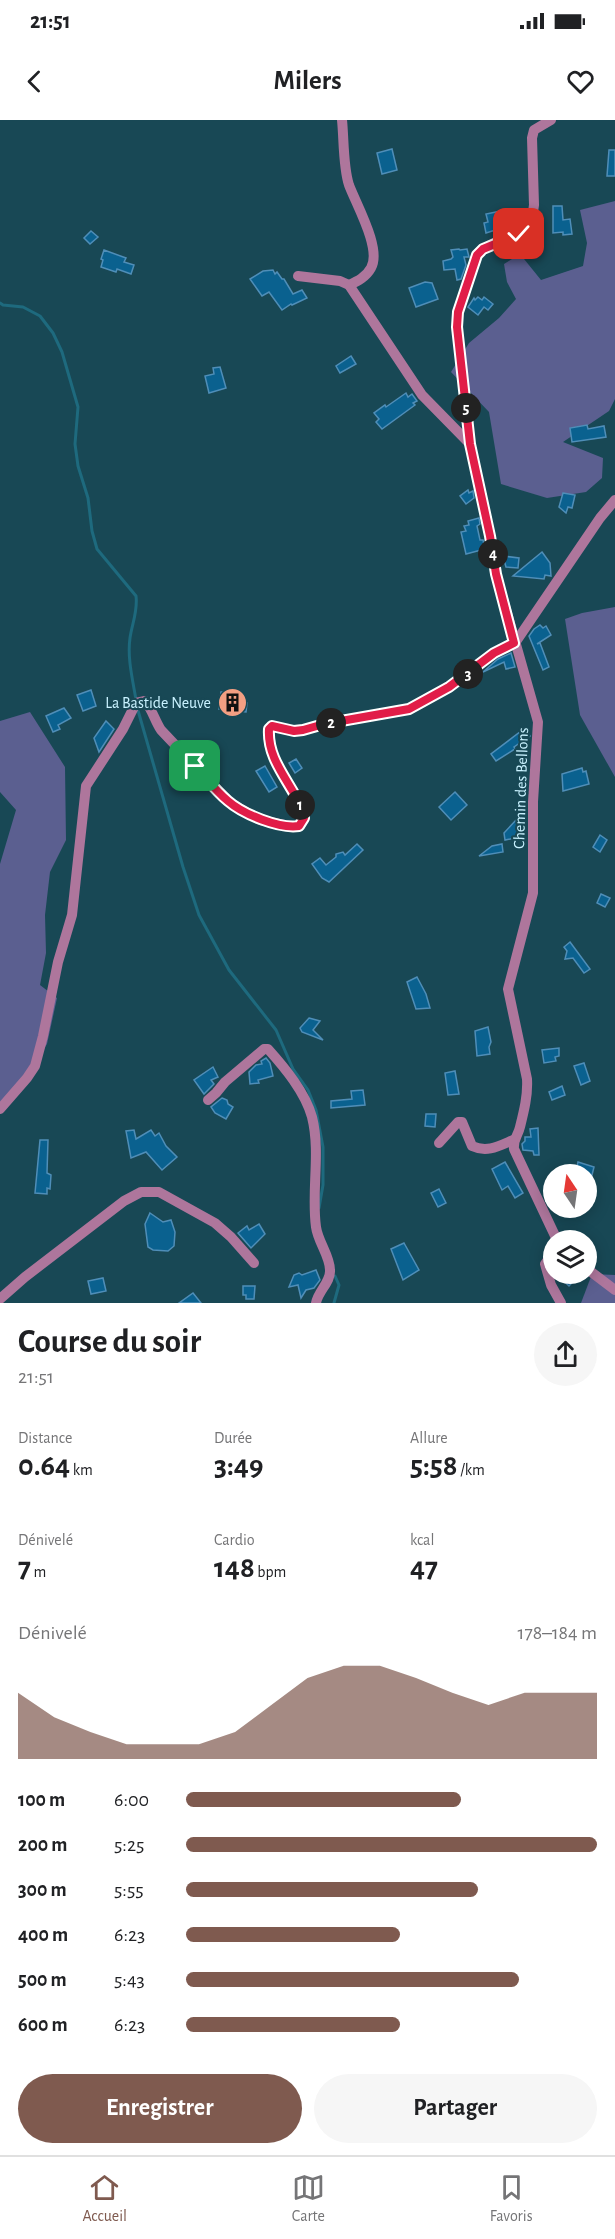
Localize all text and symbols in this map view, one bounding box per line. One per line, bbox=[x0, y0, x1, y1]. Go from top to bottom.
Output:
text: 21:51 bbox=[30, 10, 71, 32]
icon: back bbox=[18, 65, 51, 98]
icon: heart bbox=[564, 65, 597, 98]
text: Milers bbox=[273, 67, 342, 94]
pin bbox=[493, 208, 544, 259]
icon: check bbox=[502, 217, 535, 250]
pin: 5 bbox=[451, 393, 481, 423]
text: 5 bbox=[463, 400, 469, 416]
pin: 4 bbox=[478, 539, 508, 569]
text: 4 bbox=[489, 546, 497, 562]
pin: 3 bbox=[453, 659, 483, 689]
text: 3 bbox=[465, 666, 471, 682]
building icon: La Bastide Neuve bbox=[216, 686, 248, 718]
place label: La Bastide Neuve bbox=[105, 695, 211, 711]
pin: 2 bbox=[316, 708, 346, 738]
text: 2 bbox=[327, 715, 335, 731]
street label: Chemin des Bellons bbox=[511, 727, 531, 849]
pin bbox=[169, 740, 220, 791]
icon: arrive bbox=[178, 749, 211, 782]
pin: 1 bbox=[285, 790, 315, 820]
text: 1 bbox=[297, 797, 303, 813]
north arrow bbox=[543, 1164, 597, 1218]
map controls bbox=[543, 1164, 597, 1284]
button: layers bbox=[543, 1230, 597, 1284]
button: share bbox=[534, 1323, 597, 1386]
text: Course du soir bbox=[18, 1326, 201, 1359]
text: 21:51 bbox=[18, 1367, 54, 1387]
text: Distance bbox=[18, 1430, 72, 1446]
text: Durée bbox=[214, 1430, 252, 1446]
text: Allure bbox=[410, 1430, 448, 1446]
text: 0.64 bbox=[18, 1451, 70, 1481]
text: 3:49 bbox=[214, 1451, 263, 1481]
text: 5:58 bbox=[410, 1451, 458, 1481]
text: km bbox=[70, 1462, 93, 1478]
text: /km bbox=[458, 1462, 485, 1478]
text: Dénivelé bbox=[18, 1532, 73, 1548]
text: Cardio bbox=[214, 1532, 255, 1548]
text: kcal bbox=[410, 1532, 434, 1548]
text: 7 bbox=[18, 1553, 31, 1583]
text: 148 bbox=[214, 1553, 255, 1583]
text: 47 bbox=[410, 1553, 438, 1583]
text: m bbox=[31, 1564, 46, 1580]
text: bpm bbox=[255, 1564, 286, 1580]
text: Dénivelé bbox=[18, 1623, 87, 1643]
text: 178–184 m bbox=[518, 1623, 597, 1643]
text: 100 m bbox=[18, 1790, 65, 1810]
text: 6:00 bbox=[114, 1790, 149, 1810]
text: 200 m bbox=[18, 1835, 67, 1855]
text: 5:25 bbox=[114, 1835, 144, 1855]
text: 300 m bbox=[18, 1880, 67, 1900]
text: 5:55 bbox=[114, 1880, 144, 1900]
text: 400 m bbox=[18, 1925, 68, 1945]
text: 6:23 bbox=[114, 1925, 145, 1945]
text: 500 m bbox=[18, 1970, 67, 1990]
text: 5:43 bbox=[114, 1970, 145, 1990]
text: 600 m bbox=[18, 2015, 68, 2035]
text: 6:23 bbox=[114, 2015, 145, 2035]
button: Enregistrer bbox=[18, 2074, 302, 2143]
button: Partager bbox=[314, 2074, 597, 2143]
tab: Accueil bbox=[82, 2171, 127, 2226]
tab: Carte bbox=[292, 2171, 325, 2226]
tab: Favoris bbox=[490, 2171, 533, 2226]

